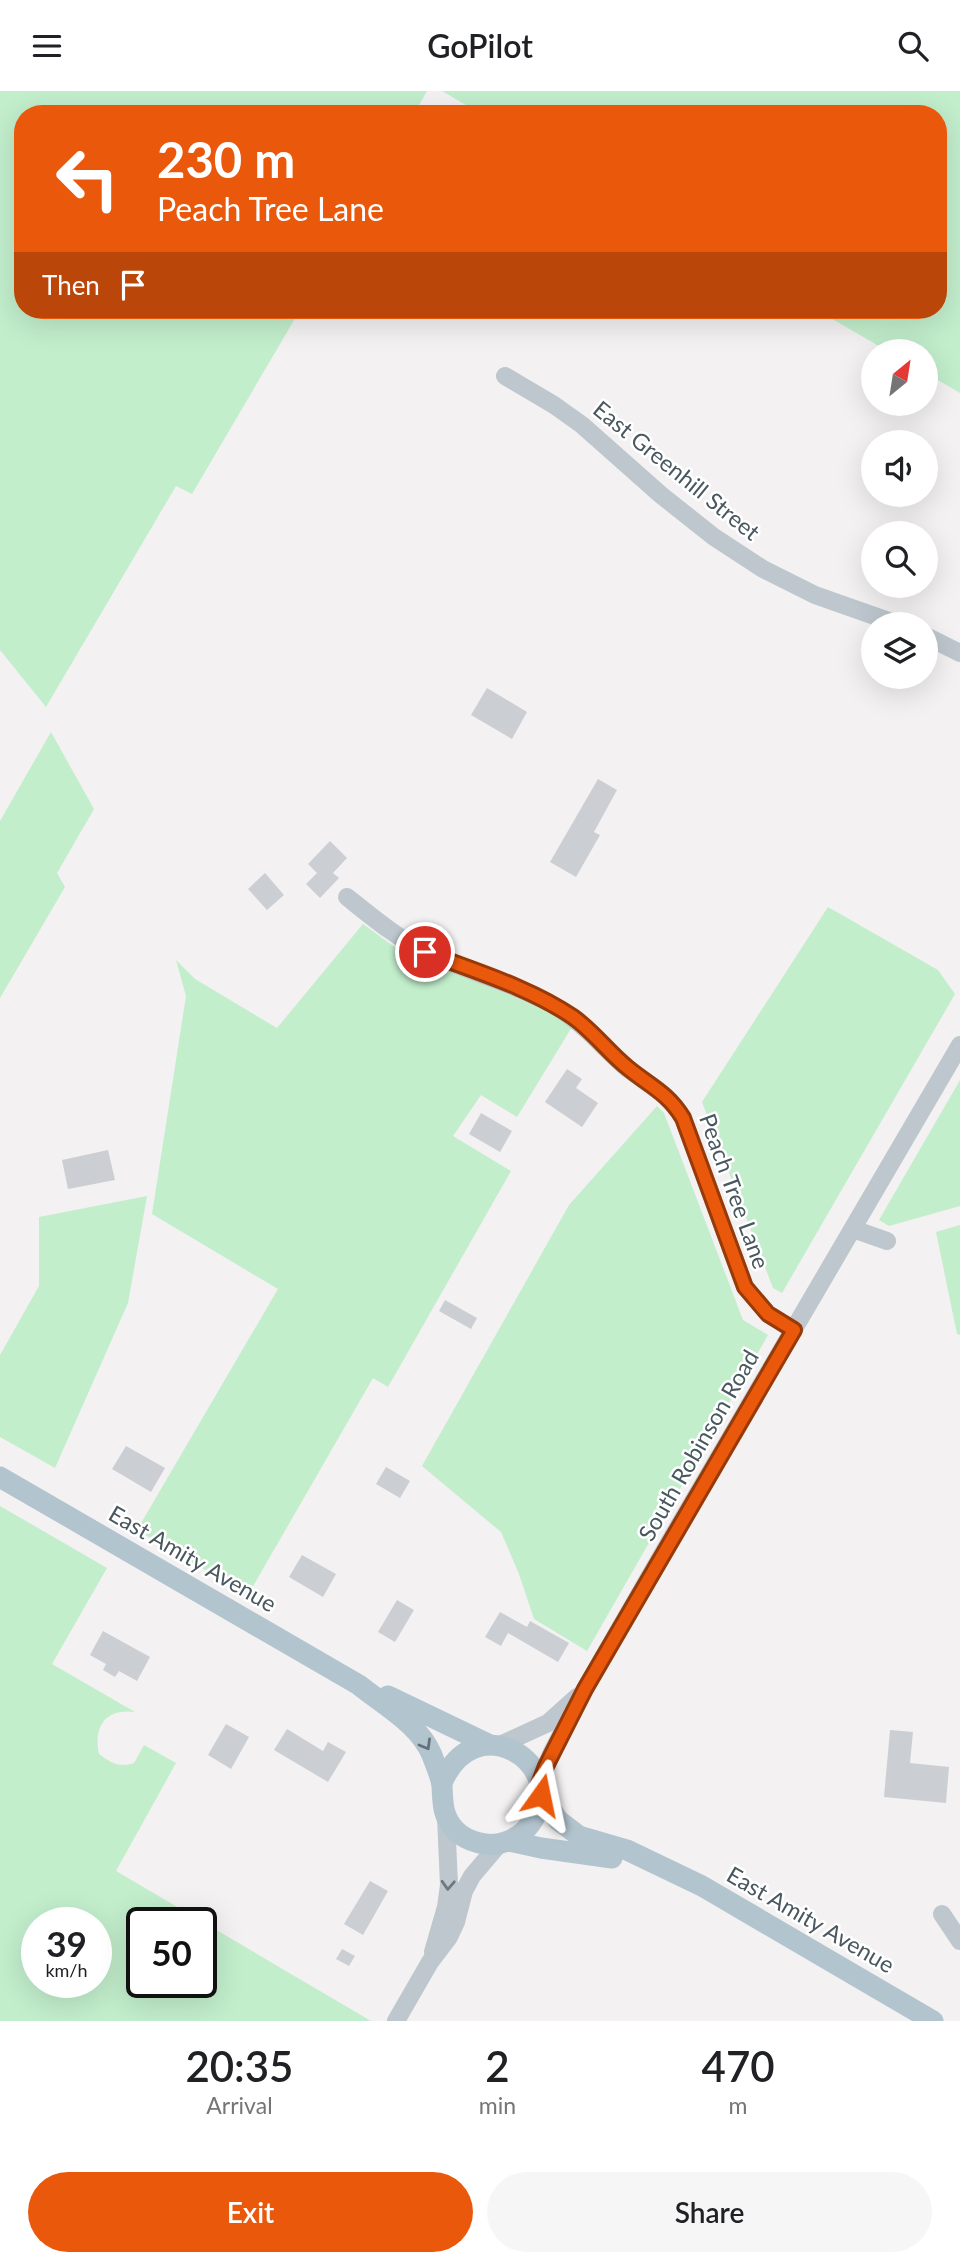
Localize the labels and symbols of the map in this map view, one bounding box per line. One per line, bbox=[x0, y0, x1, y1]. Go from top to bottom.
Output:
north arrow bbox=[861, 339, 938, 417]
street label: East Greenhill Street bbox=[588, 394, 766, 546]
pin bbox=[395, 922, 455, 982]
street label: Peach Tree Lane bbox=[694, 1110, 776, 1272]
street label: South Robinson Road bbox=[632, 1345, 764, 1545]
street label: East Amity Avenue bbox=[104, 1499, 282, 1617]
one-way arrow bbox=[418, 1738, 431, 1751]
position arrow bbox=[504, 1758, 578, 1832]
street label: East Amity Avenue bbox=[722, 1860, 900, 1978]
one-way arrow bbox=[441, 1880, 456, 1891]
speed limit sign: 50 bbox=[126, 1907, 217, 1998]

